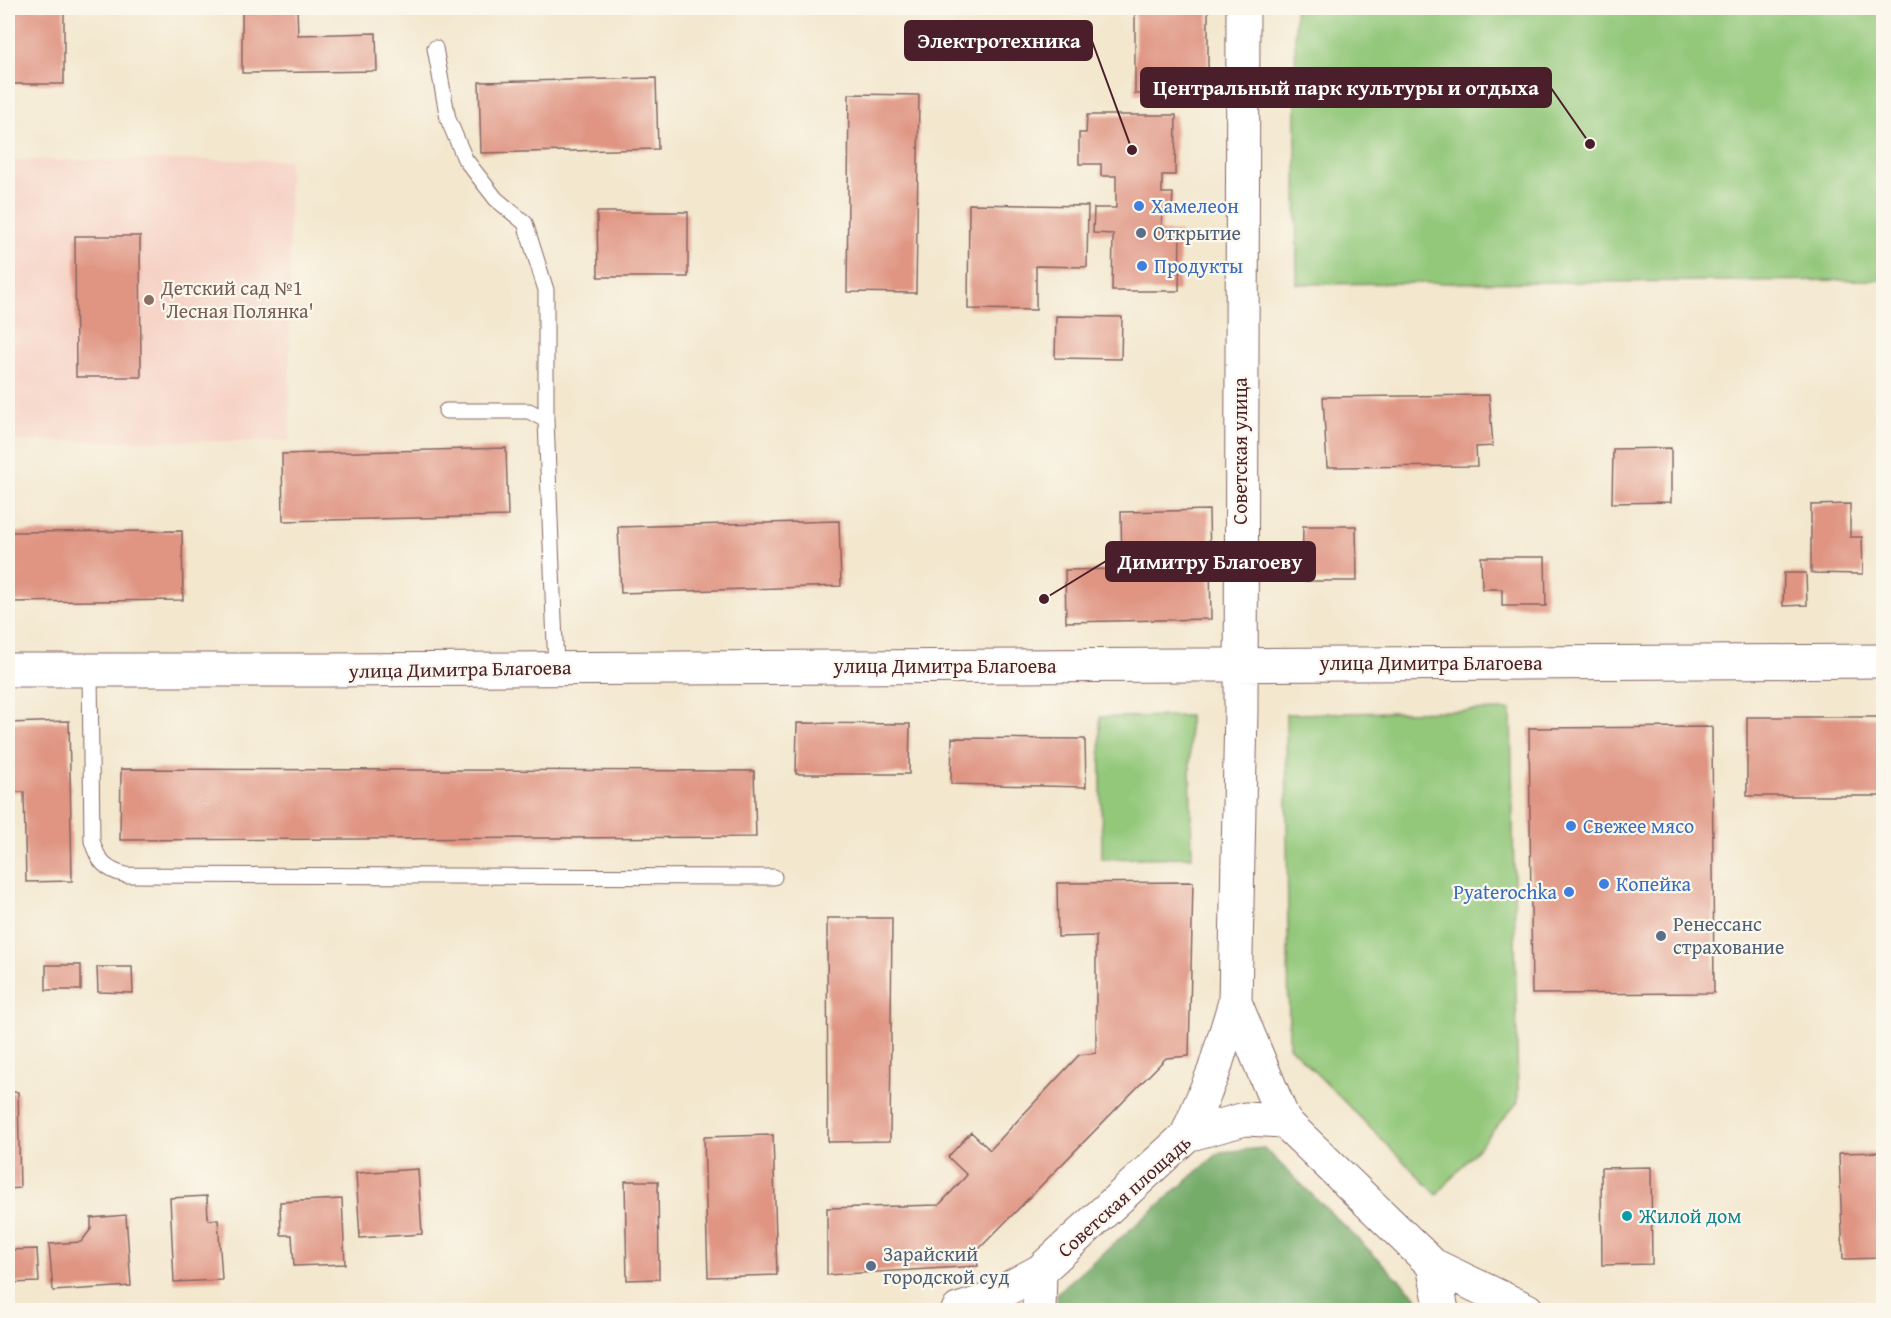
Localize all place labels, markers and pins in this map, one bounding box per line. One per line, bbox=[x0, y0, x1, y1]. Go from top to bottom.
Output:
callout: Электротехника bbox=[905, 21, 1092, 60]
callout: Центральный парк культуры и отдыха bbox=[1141, 68, 1551, 107]
place label: Хамелеон bbox=[1151, 191, 1239, 220]
marker: Хамелеон bbox=[1132, 199, 1146, 213]
place label: Открытие bbox=[1153, 218, 1241, 247]
marker: Открытие bbox=[1134, 226, 1148, 240]
place label: Продукты bbox=[1154, 251, 1243, 280]
marker: Продукты bbox=[1135, 259, 1149, 273]
place label: Детский сад №1 'Лесная Полянка' bbox=[160, 273, 314, 325]
marker: Детский сад №1 'Лесная Полянка' bbox=[142, 293, 156, 307]
callout: Димитру Благоеву bbox=[1106, 542, 1315, 581]
place label: Свежее мясо bbox=[1583, 811, 1694, 840]
marker: Свежее мясо bbox=[1564, 819, 1578, 833]
place label: Копейка bbox=[1616, 869, 1692, 898]
place label: Pyaterochka bbox=[1453, 877, 1558, 906]
marker: Копейка bbox=[1597, 877, 1611, 891]
marker: Pyaterochka bbox=[1562, 885, 1576, 899]
place label: Ренессанс страхование bbox=[1673, 909, 1784, 961]
marker: Ренессанс страхование bbox=[1654, 929, 1668, 943]
place label: Жилой дом bbox=[1638, 1201, 1742, 1230]
marker: Жилой дом bbox=[1620, 1209, 1634, 1223]
place label: Зарайский городской суд bbox=[883, 1239, 1009, 1291]
marker: Зарайский городской суд bbox=[864, 1259, 878, 1273]

